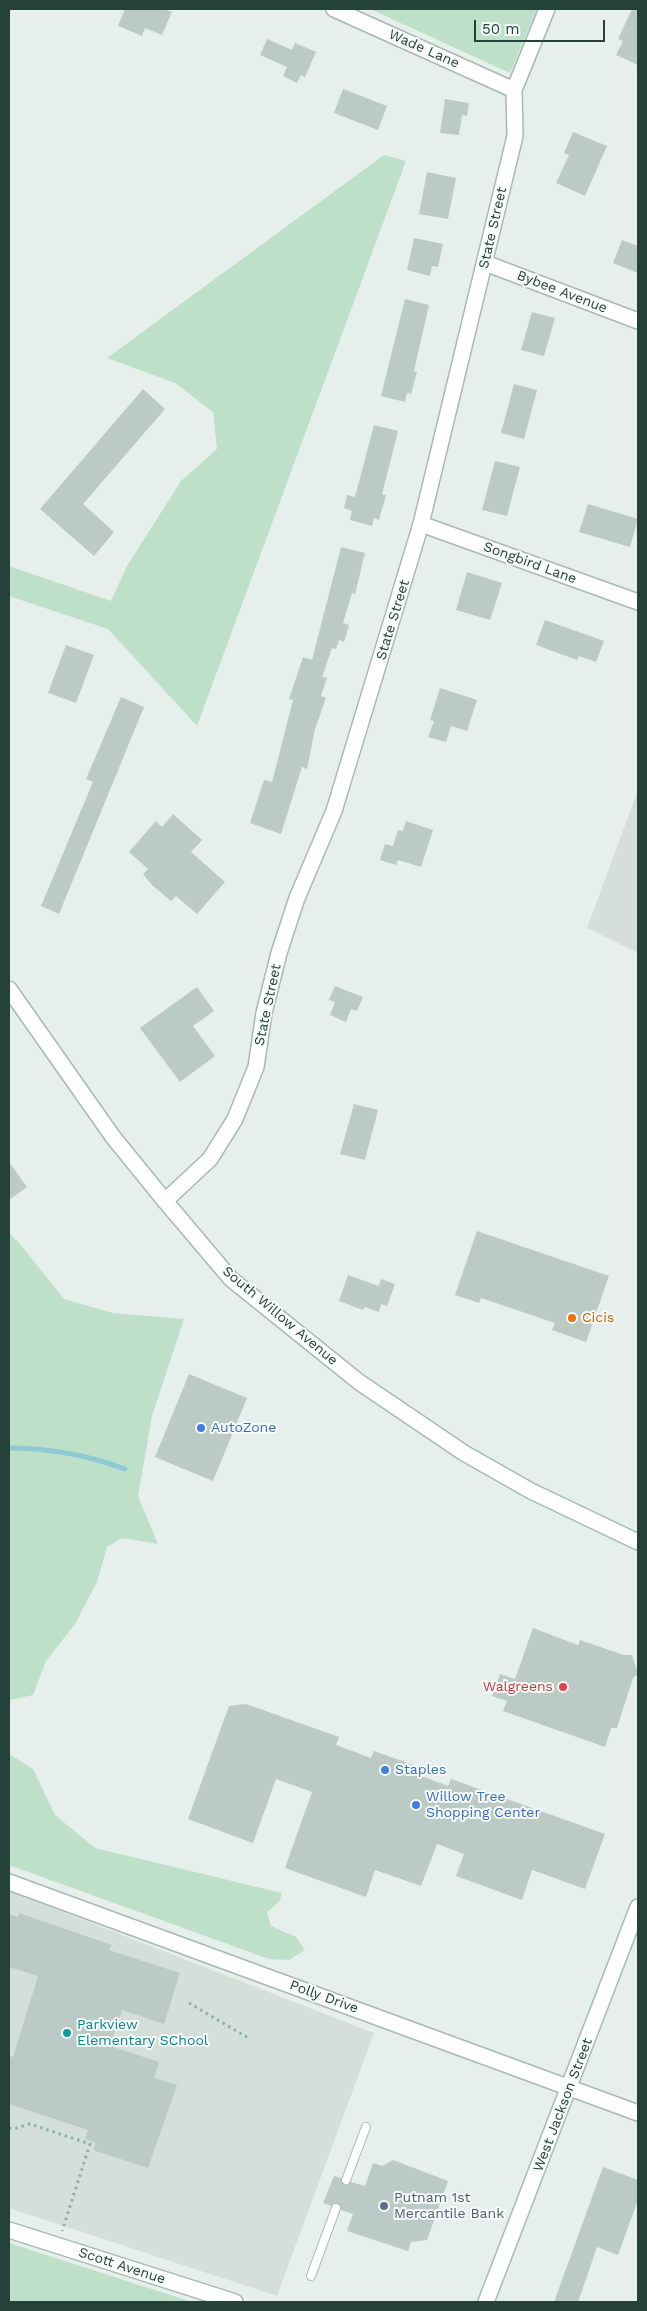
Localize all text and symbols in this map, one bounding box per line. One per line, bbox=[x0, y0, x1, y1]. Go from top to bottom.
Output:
scale bar bbox=[477, 10, 608, 42]
text: 50 m bbox=[482, 20, 519, 38]
street label: Wade Lane bbox=[386, 26, 462, 72]
street label: State Street bbox=[475, 186, 511, 270]
street label: Bybee Avenue bbox=[514, 267, 610, 317]
street label: Songbird Lane bbox=[481, 538, 579, 588]
street label: State Street bbox=[373, 578, 413, 662]
street label: State Street bbox=[251, 962, 285, 1048]
street label: South Willow Avenue bbox=[219, 1263, 341, 1369]
place label: Cicis bbox=[582, 1310, 614, 1326]
marker: Cicis bbox=[566, 1312, 578, 1324]
place label: AutoZone bbox=[211, 1420, 276, 1436]
marker: AutoZone bbox=[195, 1422, 207, 1434]
place label: Walgreens bbox=[483, 1679, 553, 1695]
marker: Walgreens bbox=[557, 1681, 569, 1693]
place label: Staples bbox=[395, 1762, 446, 1778]
marker: Staples bbox=[379, 1764, 391, 1776]
place label: Willow Tree Shopping Center bbox=[426, 1789, 540, 1821]
marker: Willow Tree Shopping Center bbox=[410, 1799, 422, 1811]
street label: Polly Drive bbox=[287, 1977, 361, 2017]
place label: Parkview Elementary SChool bbox=[77, 2017, 208, 2050]
marker: Parkview Elementary SChool bbox=[61, 2027, 73, 2039]
street label: West Jackson Street bbox=[530, 2036, 596, 2174]
place label: Putnam 1st Mercantile Bank bbox=[394, 2190, 504, 2222]
marker: Putnam 1st Mercantile Bank bbox=[378, 2200, 390, 2212]
street label: Scott Avenue bbox=[77, 2244, 167, 2288]

